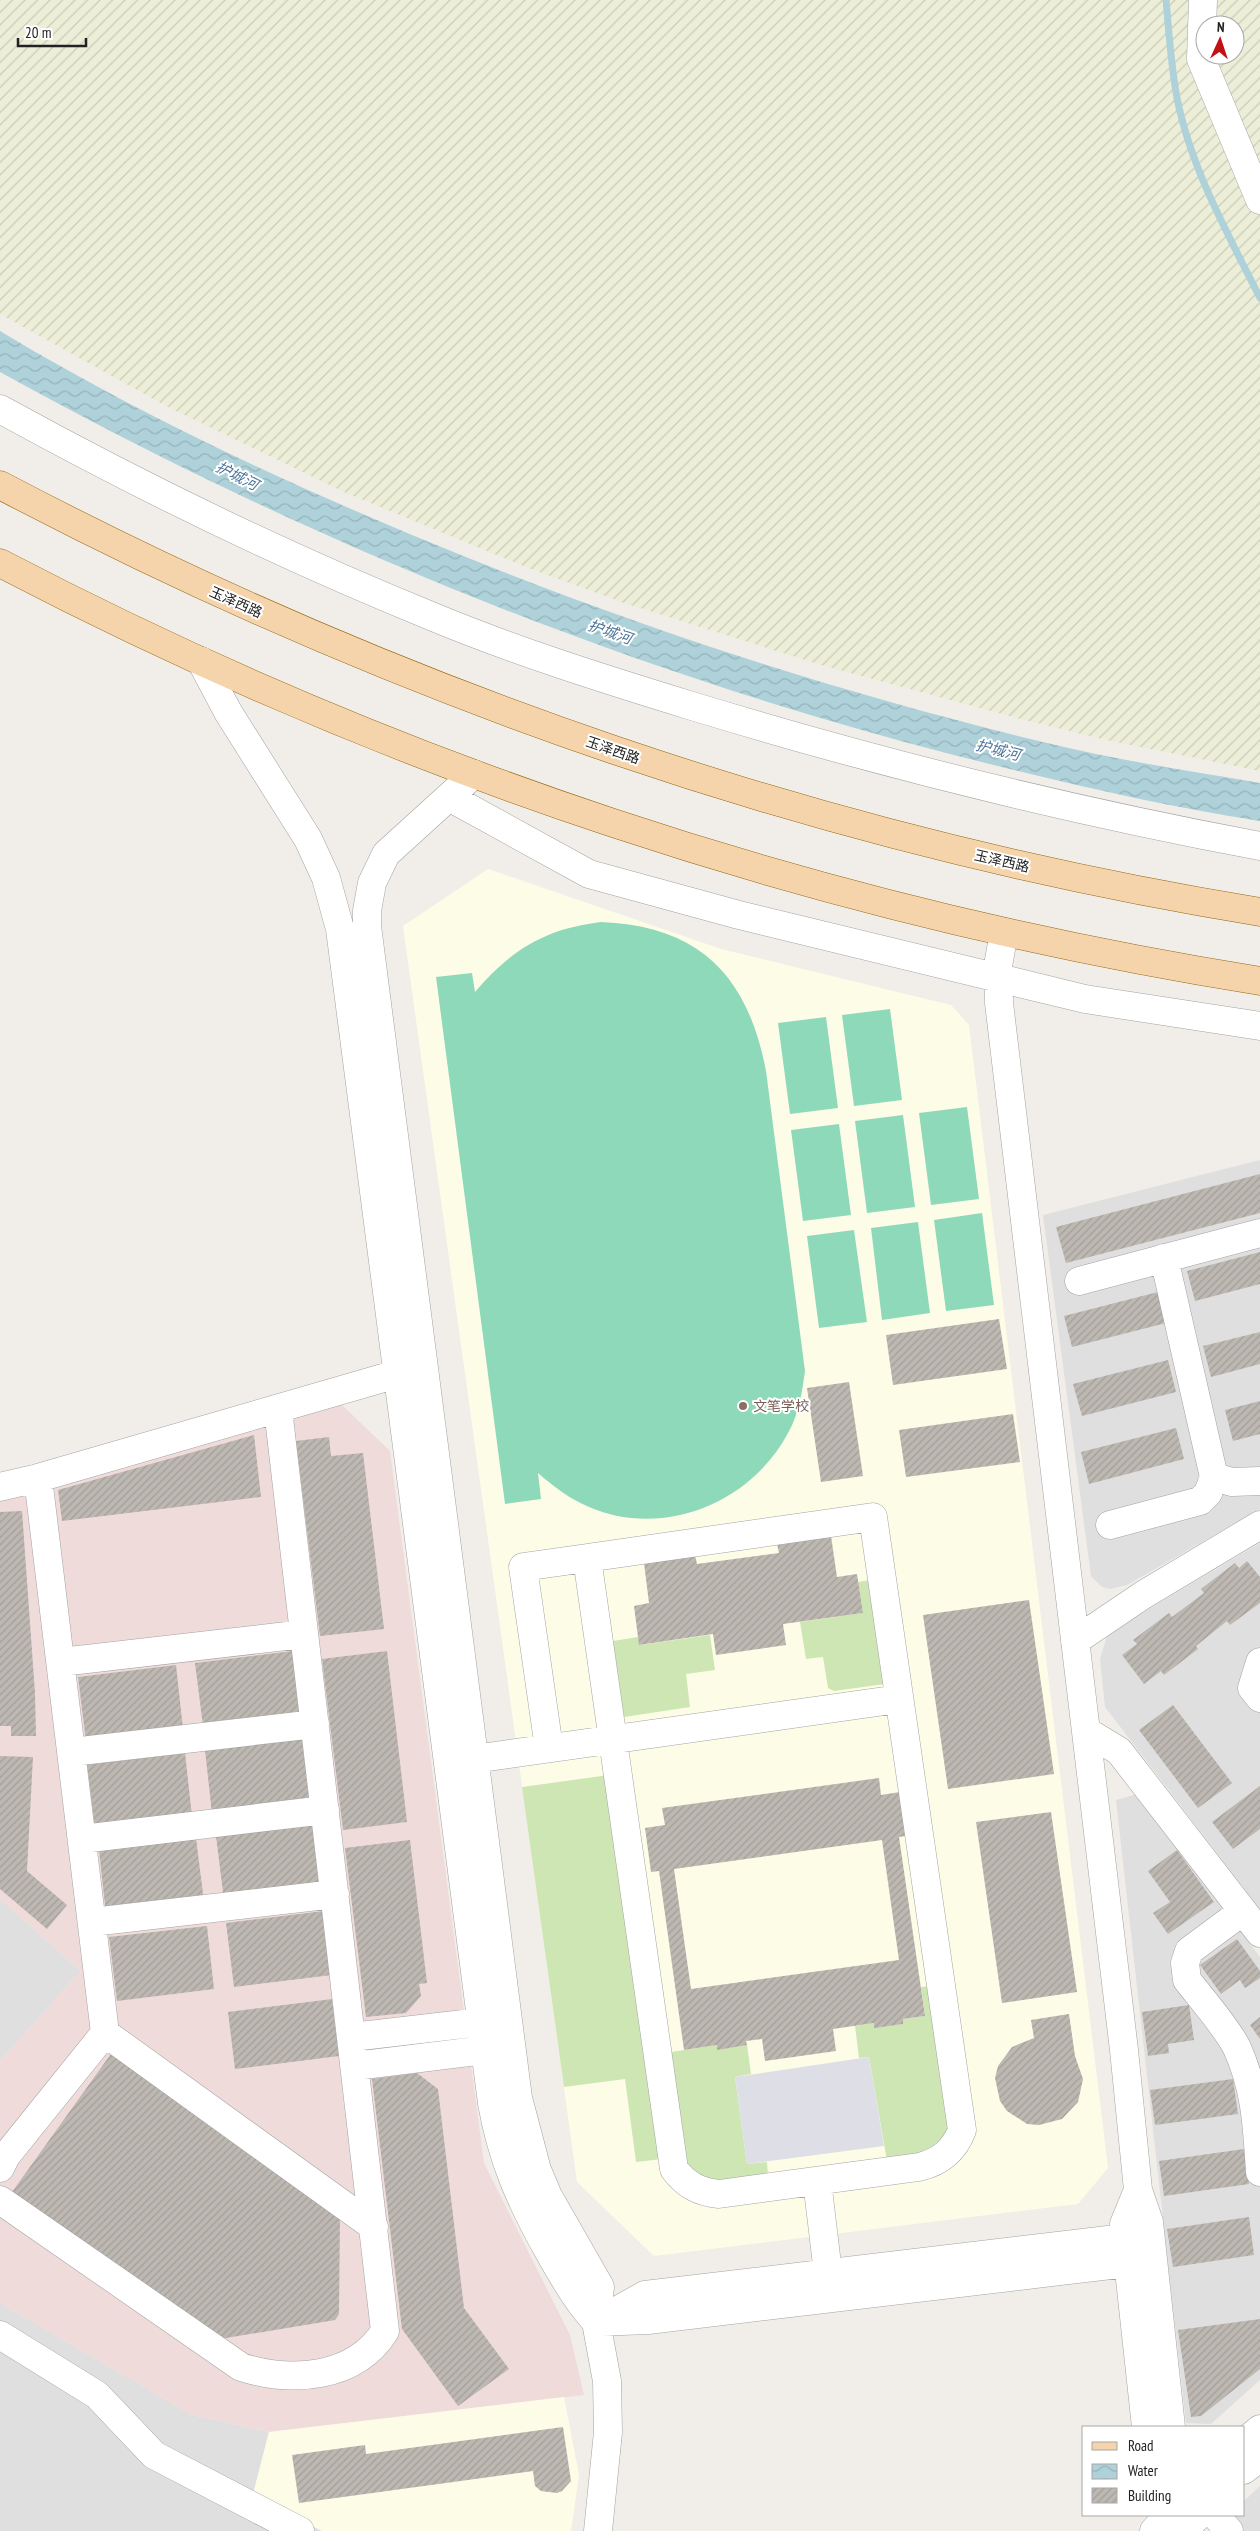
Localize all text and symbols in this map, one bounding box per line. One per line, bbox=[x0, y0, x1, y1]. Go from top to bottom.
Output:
scale bar bbox=[18, 15, 85, 47]
north arrow bbox=[1195, 15, 1245, 65]
text: N bbox=[1216, 18, 1225, 36]
text: 20 m bbox=[25, 23, 51, 42]
water label: 护城河 bbox=[213, 457, 264, 496]
street label: 玉泽西路 bbox=[207, 582, 265, 622]
water label: 护城河 bbox=[586, 615, 637, 649]
street label: 玉泽西路 bbox=[584, 732, 642, 768]
water label: 护城河 bbox=[974, 735, 1025, 765]
street label: 玉泽西路 bbox=[973, 846, 1031, 876]
place label: 文笔学校 bbox=[753, 1397, 809, 1415]
marker: 文笔学校 bbox=[737, 1400, 749, 1412]
legend bbox=[1082, 2426, 1245, 2516]
text: Road bbox=[1128, 2436, 1154, 2455]
text: Water bbox=[1128, 2461, 1159, 2480]
text: Building bbox=[1128, 2486, 1171, 2505]

